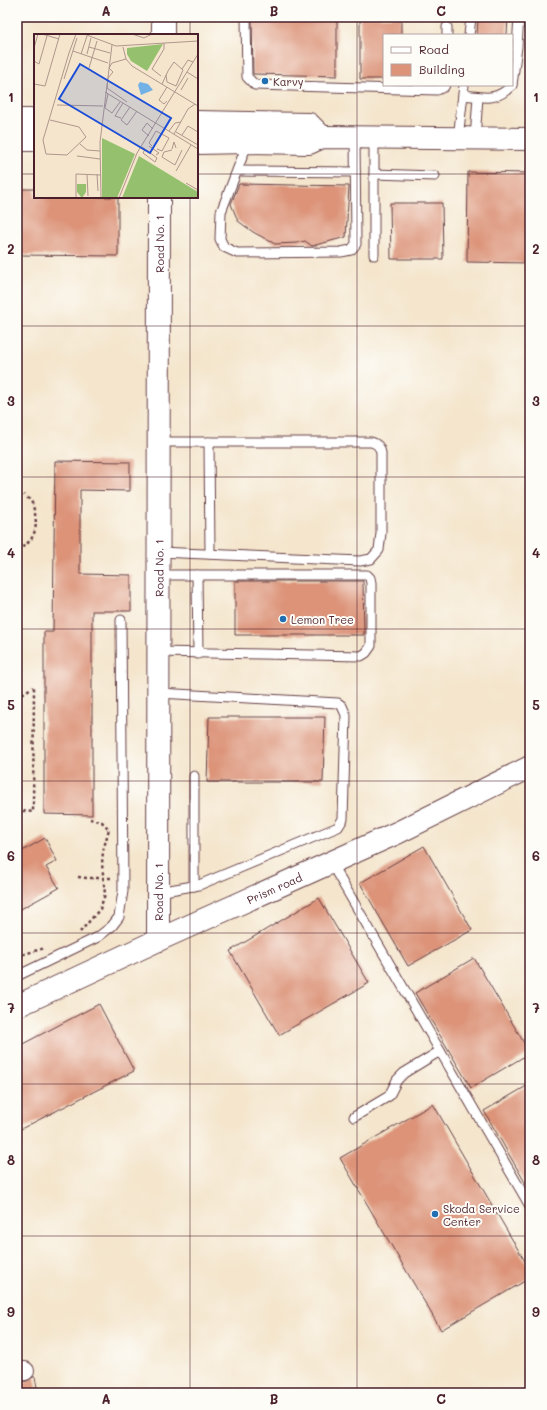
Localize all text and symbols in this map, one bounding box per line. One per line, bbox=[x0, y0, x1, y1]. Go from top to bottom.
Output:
text: A bbox=[101, 2, 111, 19]
text: B bbox=[270, 2, 279, 19]
text: C bbox=[436, 2, 446, 19]
inset map bbox=[34, 34, 198, 198]
legend bbox=[383, 34, 513, 86]
text: Road bbox=[419, 41, 449, 57]
text: Building bbox=[419, 61, 465, 77]
place label: Karvy bbox=[273, 74, 304, 89]
marker: Karvy bbox=[260, 76, 270, 86]
text: 1 bbox=[8, 88, 14, 105]
text: 1 bbox=[533, 88, 539, 105]
street label: Road No. 1 bbox=[151, 215, 166, 273]
text: 2 bbox=[7, 240, 15, 257]
text: 2 bbox=[532, 240, 540, 257]
text: 3 bbox=[7, 392, 15, 409]
text: 3 bbox=[532, 392, 540, 409]
street label: Road No. 1 bbox=[151, 539, 166, 597]
text: 4 bbox=[7, 544, 15, 561]
text: 4 bbox=[532, 544, 540, 561]
place label: Lemon Tree bbox=[291, 612, 354, 627]
marker: Lemon Tree bbox=[278, 614, 288, 624]
text: 5 bbox=[7, 696, 15, 713]
text: 5 bbox=[532, 696, 540, 713]
text: 6 bbox=[7, 847, 15, 864]
text: 6 bbox=[532, 847, 540, 864]
street label: Road No. 1 bbox=[151, 863, 166, 921]
street label: Prism road bbox=[244, 869, 304, 907]
text: 7 bbox=[7, 999, 15, 1016]
text: 7 bbox=[532, 999, 540, 1016]
text: 8 bbox=[7, 1151, 15, 1168]
text: 8 bbox=[532, 1151, 540, 1168]
place label: Skoda Service Center bbox=[443, 1201, 520, 1229]
marker: Skoda Service Center bbox=[430, 1209, 440, 1219]
text: 9 bbox=[7, 1303, 15, 1320]
text: 9 bbox=[532, 1303, 540, 1320]
text: A bbox=[101, 1390, 111, 1407]
text: B bbox=[270, 1390, 279, 1407]
text: C bbox=[436, 1390, 446, 1407]

